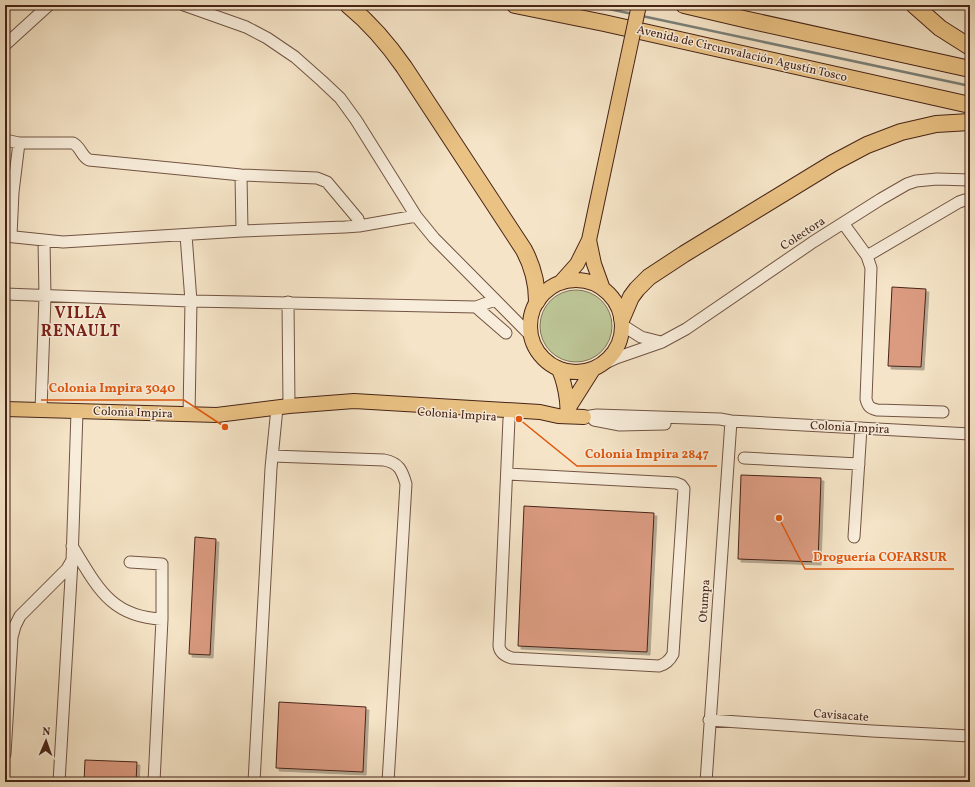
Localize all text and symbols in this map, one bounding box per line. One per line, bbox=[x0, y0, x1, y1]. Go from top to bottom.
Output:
street label: Avenida de Circunvalación Agustín Tosco bbox=[635, 22, 849, 86]
street label: Colectora bbox=[778, 214, 828, 254]
district label: VILLA RENAULT bbox=[41, 303, 121, 343]
callout: Colonia Impira 3040 bbox=[41, 375, 184, 400]
text: Colonia Impira 3040 bbox=[49, 380, 175, 398]
street label: Colonia Impira bbox=[93, 404, 173, 422]
street label: Colonia Impira bbox=[417, 404, 497, 426]
street label: Colonia Impira bbox=[810, 418, 890, 438]
callout: Colonia Impira 2847 bbox=[577, 441, 717, 466]
text: Colonia Impira 2847 bbox=[585, 446, 709, 464]
callout: Droguería COFARSUR bbox=[805, 544, 954, 569]
text: Droguería COFARSUR bbox=[813, 549, 947, 567]
street label: Otumpa bbox=[696, 579, 714, 623]
street label: Cavisacate bbox=[813, 706, 870, 726]
north arrow bbox=[26, 721, 66, 761]
text: N bbox=[42, 725, 51, 740]

